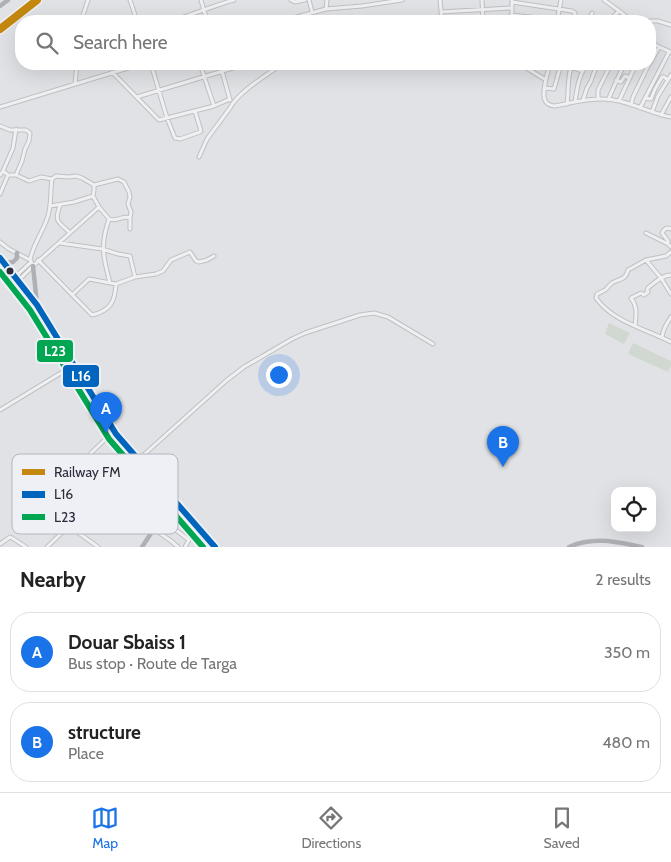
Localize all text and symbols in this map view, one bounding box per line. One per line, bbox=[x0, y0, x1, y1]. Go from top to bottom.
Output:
search box bbox=[15, 15, 656, 70]
icon: search bbox=[33, 29, 61, 57]
text: Search here bbox=[73, 31, 167, 54]
unlabelled marker bbox=[5, 266, 15, 276]
line badge: L23 bbox=[36, 339, 74, 363]
text: L23 bbox=[44, 342, 66, 360]
your location bbox=[266, 362, 292, 388]
line badge: L16 bbox=[62, 364, 100, 388]
text: L16 bbox=[71, 367, 91, 385]
pin: A bbox=[90, 392, 122, 433]
pin: B bbox=[487, 426, 519, 467]
legend bbox=[12, 454, 178, 534]
text: Railway FM bbox=[54, 463, 121, 481]
text: L16 bbox=[54, 485, 73, 503]
map controls bbox=[611, 487, 656, 532]
button: locate bbox=[611, 487, 656, 532]
text: L23 bbox=[54, 508, 76, 526]
text: Nearby bbox=[20, 567, 86, 592]
text: 2 results bbox=[595, 570, 651, 589]
text: Douar Sbaiss 1 bbox=[68, 631, 186, 654]
text: A bbox=[32, 643, 42, 662]
text: 350 m bbox=[604, 643, 650, 662]
text: Bus stop · Route de Targa bbox=[68, 654, 237, 673]
text: structure bbox=[68, 721, 141, 744]
text: B bbox=[32, 733, 42, 752]
text: 480 m bbox=[602, 733, 650, 752]
text: Place bbox=[68, 744, 104, 763]
tab: Map bbox=[91, 804, 119, 852]
tab: Directions bbox=[301, 804, 361, 852]
tab: Saved bbox=[543, 804, 580, 852]

